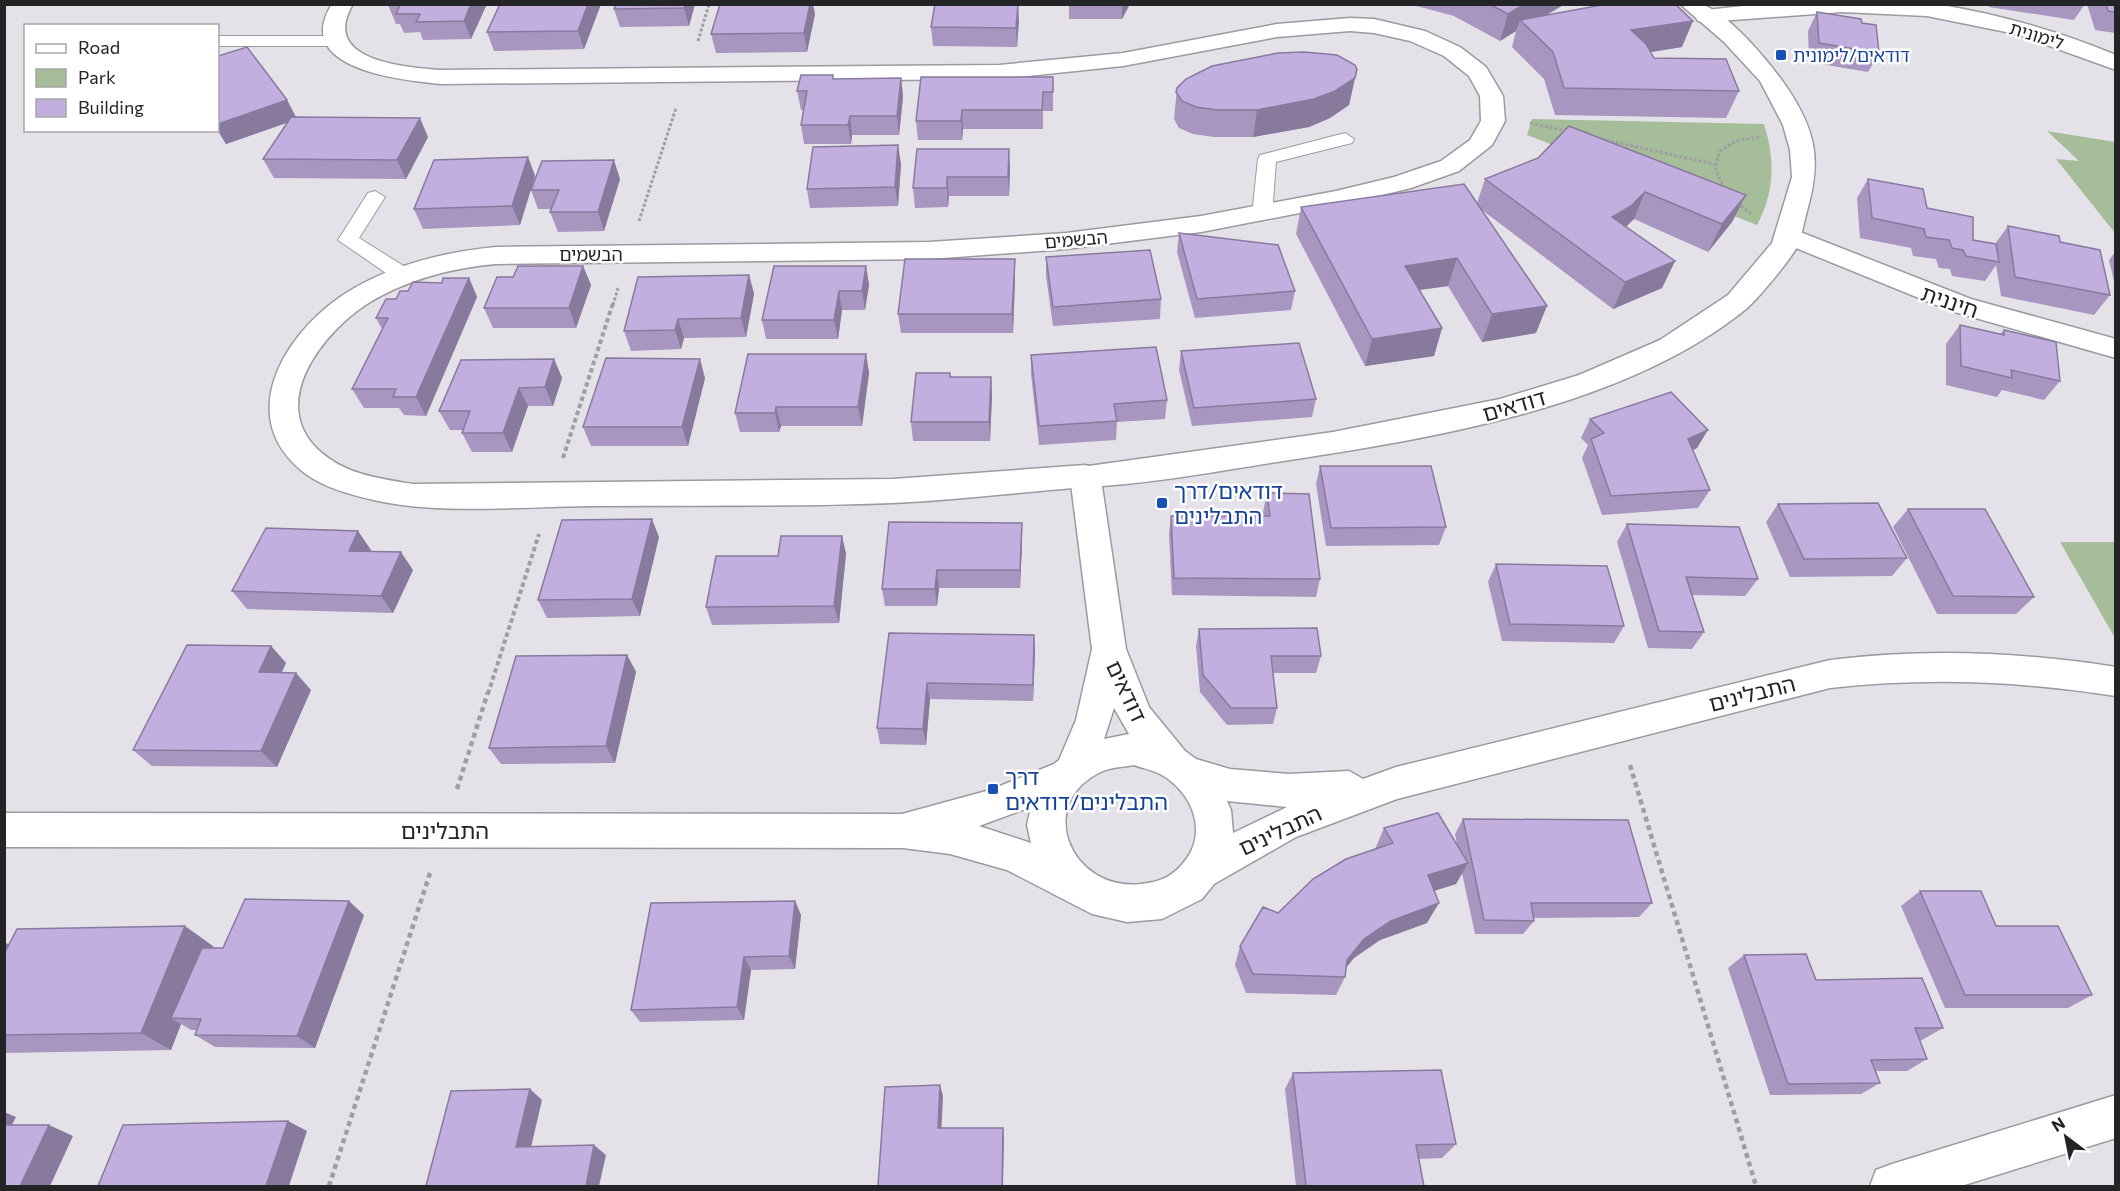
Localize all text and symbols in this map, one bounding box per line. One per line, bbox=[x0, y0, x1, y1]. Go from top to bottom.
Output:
street label: לימונית bbox=[2007, 16, 2067, 54]
legend bbox=[24, 24, 219, 132]
text: Road bbox=[78, 36, 120, 58]
place label: דודאים/לימונית bbox=[1793, 44, 1910, 66]
marker: דודאים/לימונית bbox=[1774, 48, 1788, 62]
text: Park bbox=[78, 66, 116, 88]
text: Building bbox=[78, 96, 144, 118]
street label: הבשמים bbox=[1043, 225, 1109, 253]
street label: הבשמים bbox=[559, 243, 623, 265]
street label: חיננית bbox=[1918, 279, 1982, 323]
street label: דודאים bbox=[1479, 383, 1549, 427]
place label: דודאים/דרך התבלינים bbox=[1174, 477, 1283, 529]
marker: דודאים/דרך התבלינים bbox=[1155, 496, 1169, 510]
street label: דודאים bbox=[1101, 656, 1153, 726]
street label: התבלינים bbox=[1706, 669, 1798, 717]
place label: דרך התבלינים/דודאים bbox=[1005, 763, 1168, 815]
marker: דרך התבלינים/דודאים bbox=[986, 782, 1000, 796]
street label: התבלינים bbox=[1234, 799, 1326, 861]
street label: התבלינים bbox=[401, 817, 489, 844]
north arrow bbox=[2036, 1107, 2096, 1167]
text: N bbox=[2048, 1113, 2068, 1135]

